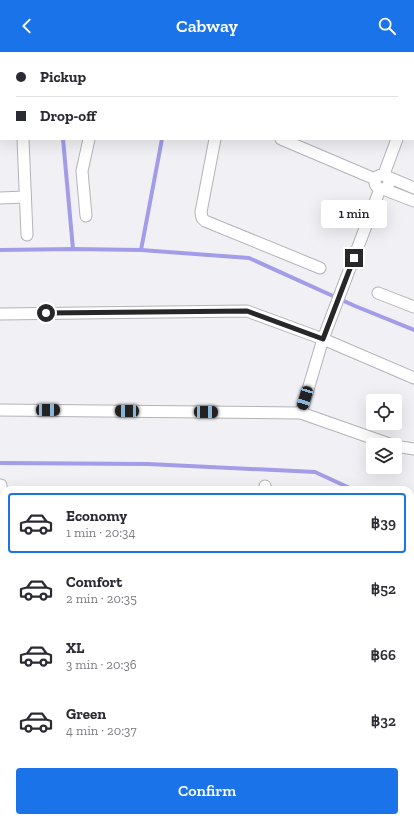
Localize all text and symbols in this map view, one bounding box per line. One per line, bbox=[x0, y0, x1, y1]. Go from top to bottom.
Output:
icon: back bbox=[16, 15, 38, 37]
text: Cabway bbox=[176, 15, 238, 37]
icon: search bbox=[376, 15, 398, 37]
text: Pickup bbox=[40, 68, 86, 86]
text: Drop-off bbox=[40, 107, 96, 125]
callout: 1 min bbox=[321, 200, 387, 228]
text: 1 min bbox=[339, 206, 369, 221]
route end bbox=[345, 249, 363, 267]
route start bbox=[37, 304, 55, 322]
car bbox=[296, 385, 314, 411]
map controls bbox=[366, 394, 402, 474]
button: locate bbox=[366, 394, 402, 430]
car bbox=[36, 404, 60, 416]
car bbox=[115, 405, 139, 417]
car bbox=[194, 406, 218, 418]
button: layers bbox=[366, 438, 402, 474]
icon: car bbox=[18, 505, 54, 541]
text: Economy bbox=[66, 507, 127, 525]
text: ฿39 bbox=[371, 514, 396, 532]
text: 1 min · 20:34 bbox=[66, 525, 135, 540]
icon: car bbox=[18, 571, 54, 607]
text: Comfort bbox=[66, 573, 122, 591]
text: ฿52 bbox=[371, 580, 396, 598]
text: 2 min · 20:35 bbox=[66, 591, 137, 606]
icon: car bbox=[18, 637, 54, 673]
text: XL bbox=[66, 639, 84, 657]
text: ฿66 bbox=[370, 646, 396, 664]
text: 3 min · 20:36 bbox=[66, 657, 137, 672]
icon: car bbox=[18, 703, 54, 739]
text: Green bbox=[66, 705, 106, 723]
text: ฿32 bbox=[371, 712, 396, 730]
text: 4 min · 20:37 bbox=[66, 723, 137, 738]
button: Confirm bbox=[16, 768, 398, 814]

